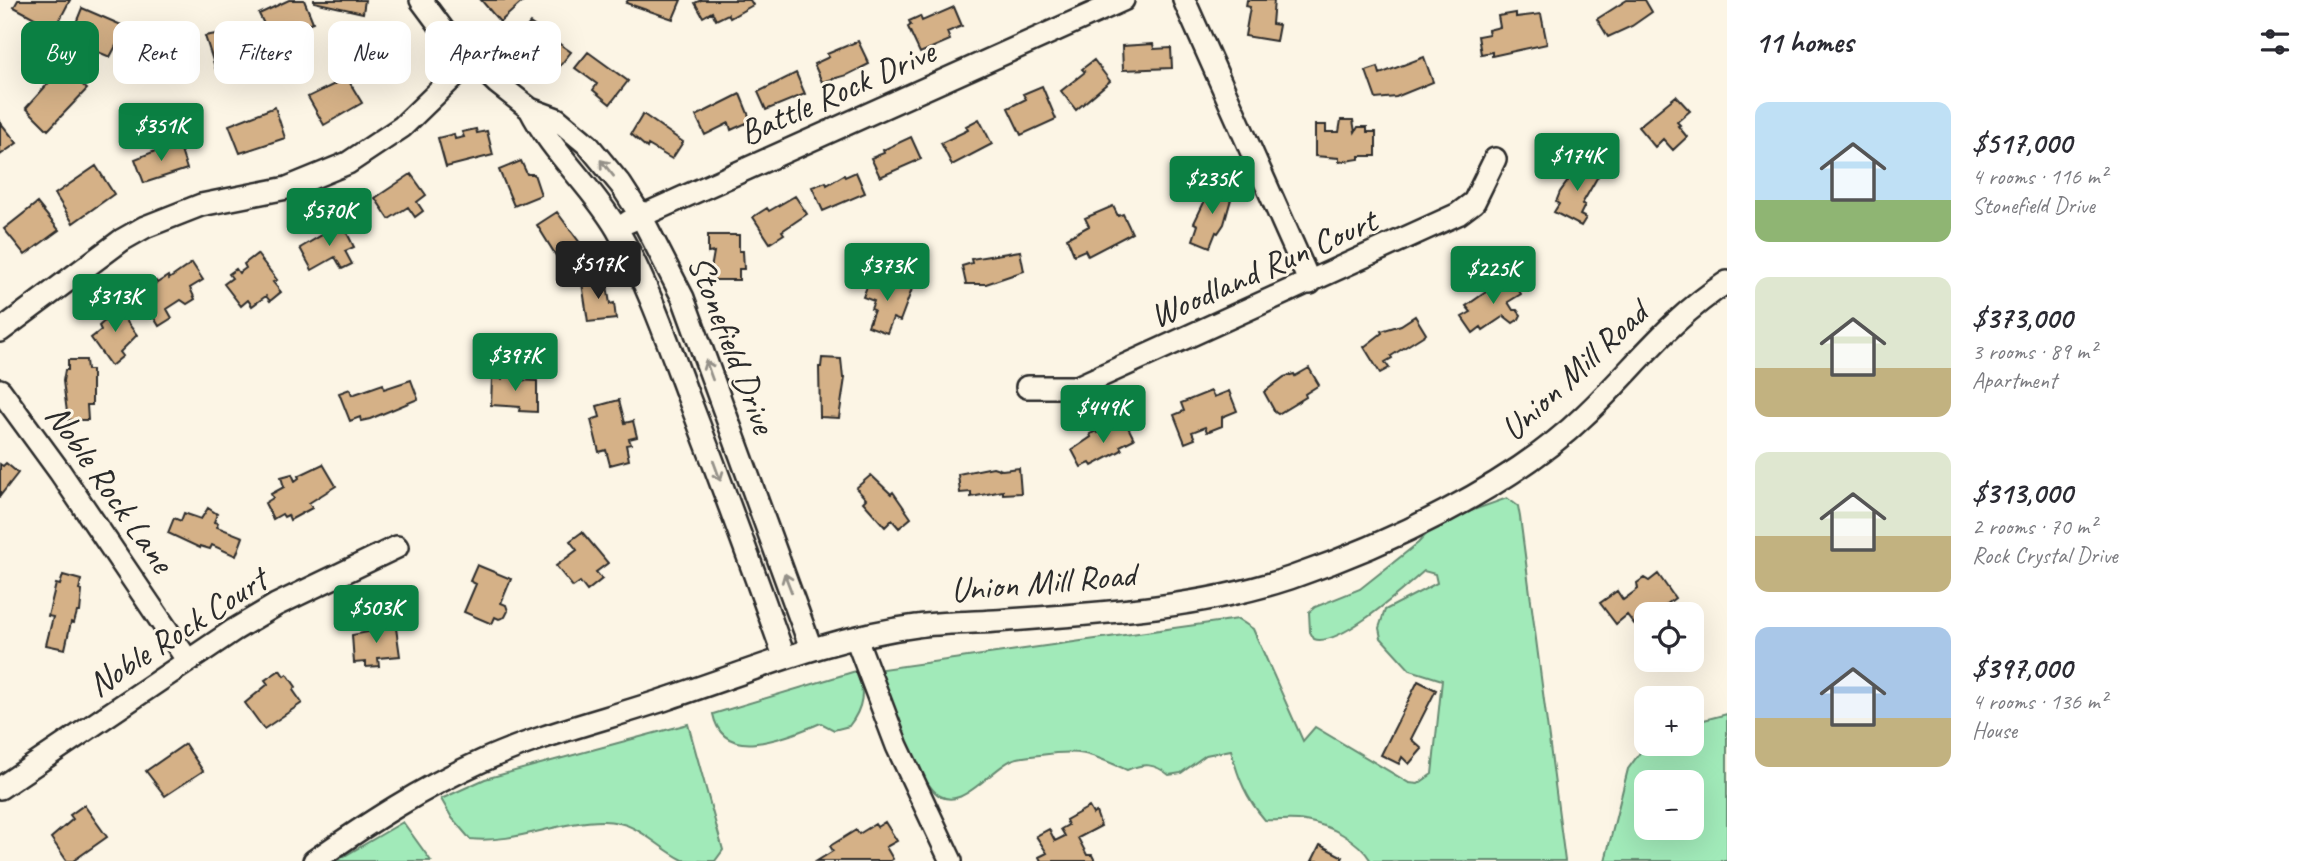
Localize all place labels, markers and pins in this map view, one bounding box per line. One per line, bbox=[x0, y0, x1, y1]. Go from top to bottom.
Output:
pin: $351K bbox=[112, 104, 210, 163]
pin: $174K bbox=[1528, 134, 1626, 193]
pin: $235K bbox=[1163, 156, 1261, 216]
pin: $570K bbox=[280, 188, 378, 248]
pin: $517K bbox=[549, 242, 647, 301]
pin: $373K bbox=[838, 244, 936, 303]
pin: $225K bbox=[1444, 246, 1542, 306]
pin: $313K bbox=[66, 274, 164, 334]
pin: $397K bbox=[466, 334, 564, 393]
pin: $449K bbox=[1054, 386, 1152, 445]
pin: $503K bbox=[327, 586, 425, 645]

